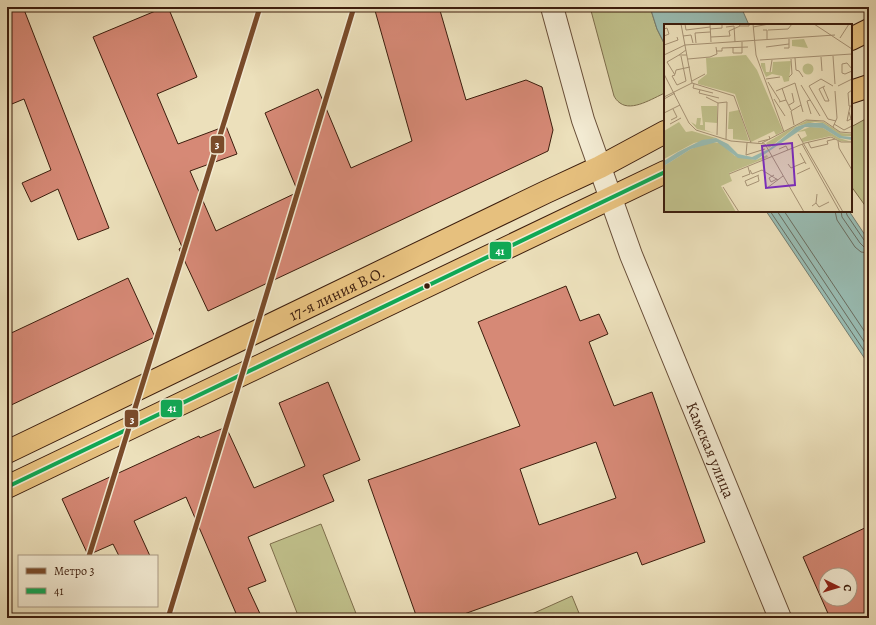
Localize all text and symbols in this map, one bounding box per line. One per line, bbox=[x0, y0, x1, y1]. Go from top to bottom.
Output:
inset map bbox=[664, 24, 852, 212]
line badge: 3 bbox=[210, 135, 225, 154]
text: 3 bbox=[215, 137, 220, 152]
line badge: 41 bbox=[489, 241, 512, 260]
text: 41 bbox=[495, 244, 505, 259]
street label: 17-я линия В.О. bbox=[285, 261, 389, 326]
unlabelled marker bbox=[422, 281, 432, 291]
line badge: 41 bbox=[160, 399, 183, 418]
street label: Камская улица bbox=[680, 399, 740, 502]
text: 41 bbox=[167, 401, 177, 416]
line badge: 3 bbox=[124, 409, 139, 428]
text: 3 bbox=[130, 412, 135, 427]
legend bbox=[18, 555, 158, 607]
text: Метро 3 bbox=[54, 563, 94, 579]
north arrow bbox=[818, 567, 858, 607]
text: 41 bbox=[54, 583, 64, 599]
text: С bbox=[840, 584, 855, 592]

